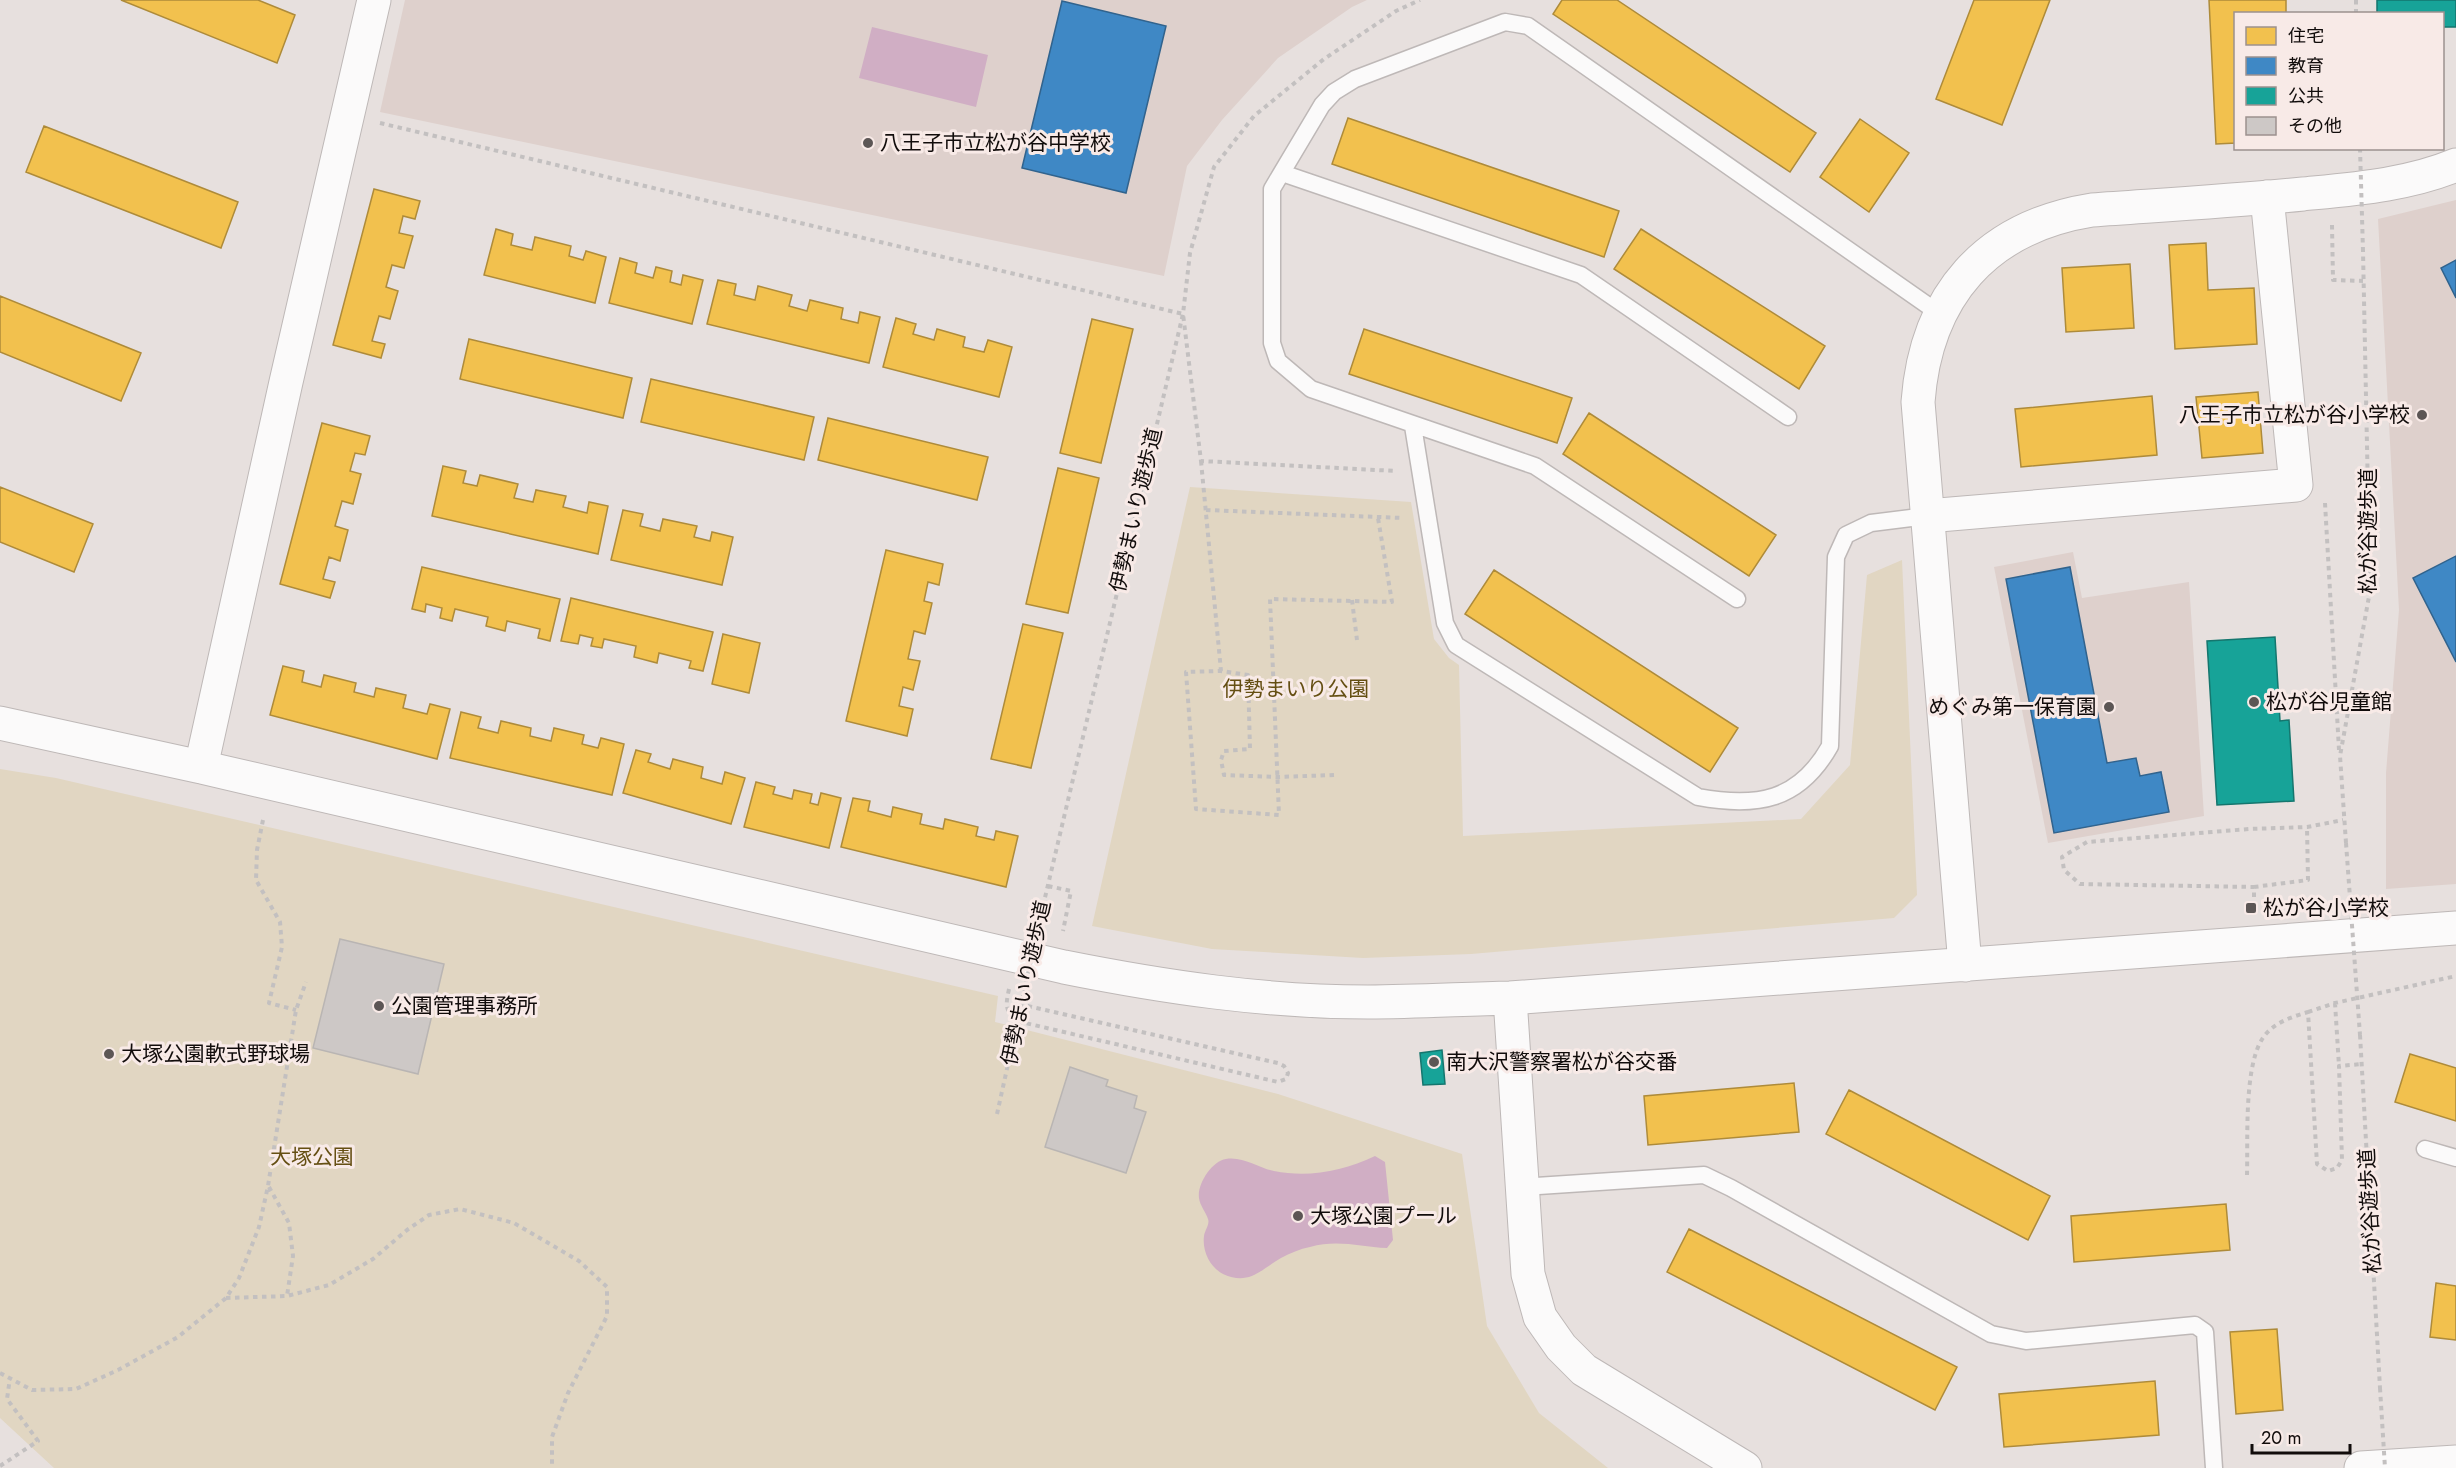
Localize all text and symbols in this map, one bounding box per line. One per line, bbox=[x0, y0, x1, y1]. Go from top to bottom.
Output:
legend bbox=[2234, 12, 2444, 150]
text: 住宅 bbox=[2288, 23, 2324, 49]
text: 教育 bbox=[2288, 53, 2324, 79]
text: 公共 bbox=[2288, 83, 2324, 109]
text: その他 bbox=[2288, 113, 2342, 139]
place label: 八王子市立松が谷中学校 bbox=[880, 128, 1111, 158]
marker: 八王子市立松が谷中学校 bbox=[861, 136, 875, 150]
place label: 八王子市立松が谷小学校 bbox=[2179, 400, 2410, 430]
marker: 八王子市立松が谷小学校 bbox=[2415, 408, 2429, 422]
street label: 伊勢まいり遊歩道 bbox=[1102, 425, 1170, 595]
street label: 松が谷遊歩道 bbox=[2353, 468, 2383, 594]
park label: 伊勢まいり公園 bbox=[1223, 674, 1370, 704]
place label: 松が谷児童館 bbox=[2266, 687, 2392, 717]
place label: めぐみ第一保育園 bbox=[1928, 692, 2097, 722]
marker: 松が谷児童館 bbox=[2247, 695, 2261, 709]
marker: めぐみ第一保育園 bbox=[2102, 700, 2116, 714]
place label: 松が谷小学校 bbox=[2263, 893, 2389, 923]
street label: 伊勢まいり遊歩道 bbox=[994, 898, 1058, 1068]
marker: 松が谷小学校 bbox=[2244, 901, 2258, 915]
place label: 公園管理事務所 bbox=[391, 991, 538, 1021]
marker: 公園管理事務所 bbox=[372, 999, 386, 1013]
place label: 大塚公園軟式野球場 bbox=[121, 1039, 310, 1069]
marker: 大塚公園軟式野球場 bbox=[102, 1047, 116, 1061]
place label: 南大沢警察署松が谷交番 bbox=[1446, 1047, 1677, 1077]
marker: 南大沢警察署松が谷交番 bbox=[1427, 1055, 1441, 1069]
park label: 大塚公園 bbox=[270, 1142, 354, 1172]
street label: 松が谷遊歩道 bbox=[2352, 1147, 2388, 1275]
place label: 大塚公園プール bbox=[1310, 1201, 1457, 1231]
marker: 大塚公園プール bbox=[1291, 1209, 1305, 1223]
scale bar bbox=[2252, 1417, 2350, 1455]
text: 20 m bbox=[2261, 1425, 2301, 1451]

